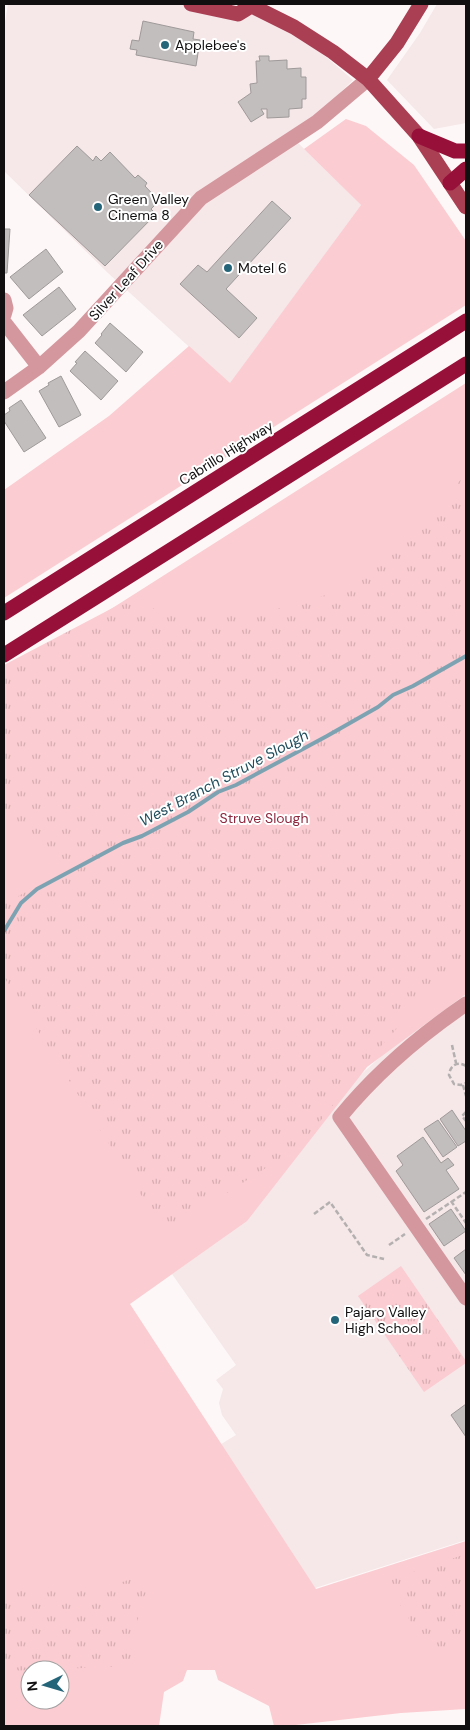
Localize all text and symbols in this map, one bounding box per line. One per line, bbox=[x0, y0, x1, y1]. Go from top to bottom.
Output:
place label: Applebee's bbox=[175, 36, 246, 54]
marker: Applebee's bbox=[159, 39, 171, 51]
place label: Green Valley Cinema 8 bbox=[108, 190, 189, 224]
marker: Green Valley Cinema 8 bbox=[92, 201, 104, 213]
street label: Silver Leaf Drive bbox=[85, 236, 167, 324]
place label: Motel 6 bbox=[238, 259, 287, 277]
marker: Motel 6 bbox=[222, 262, 234, 274]
street label: Cabrillo Highway bbox=[176, 417, 277, 489]
water label: West Branch Struve Slough bbox=[136, 726, 312, 830]
park label: Struve Slough bbox=[220, 810, 308, 826]
place label: Pajaro Valley High School bbox=[345, 1303, 426, 1337]
marker: Pajaro Valley High School bbox=[329, 1314, 341, 1326]
north arrow bbox=[20, 1660, 70, 1710]
text: N bbox=[23, 1680, 41, 1692]

